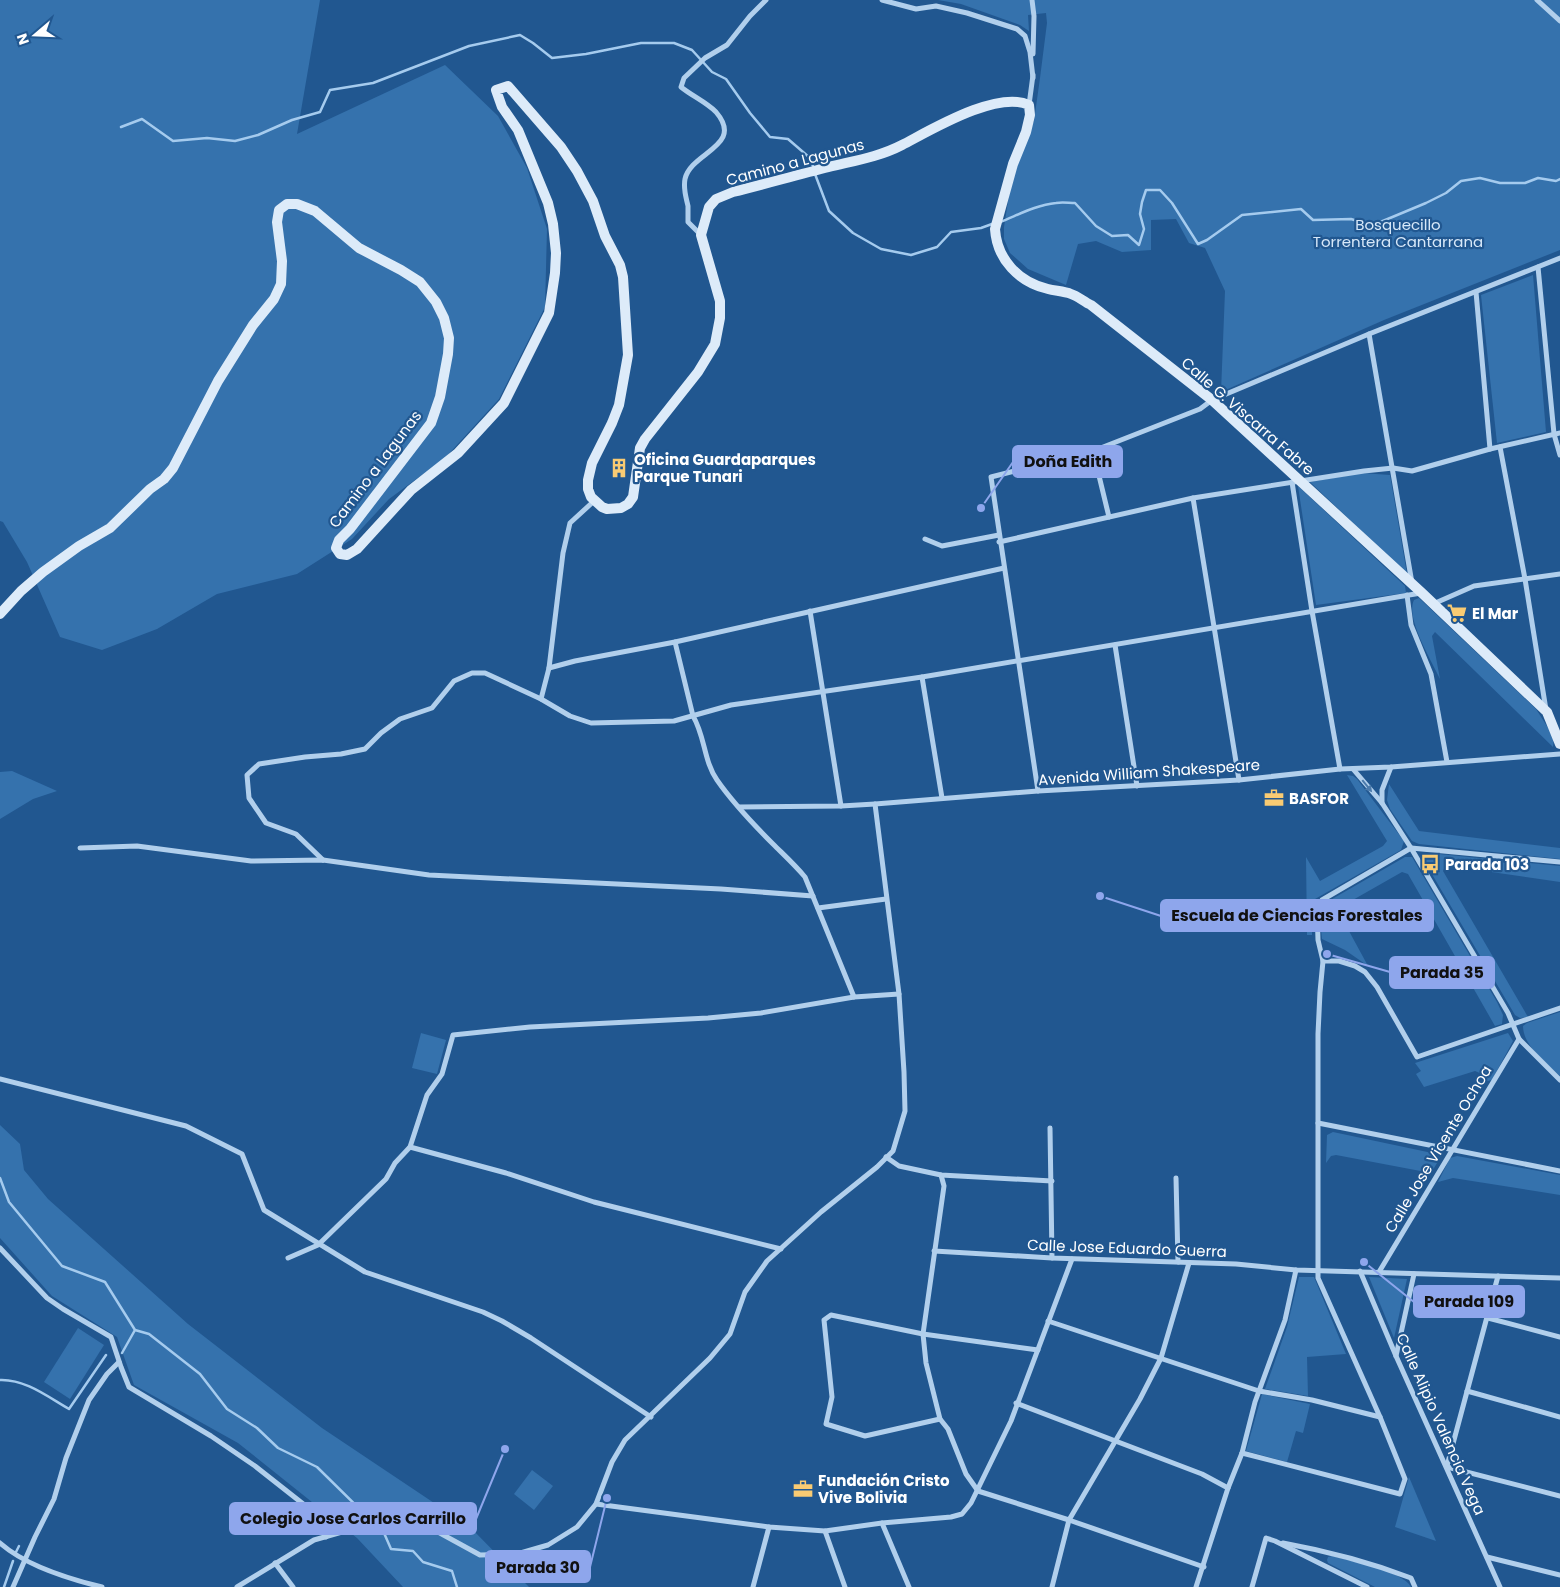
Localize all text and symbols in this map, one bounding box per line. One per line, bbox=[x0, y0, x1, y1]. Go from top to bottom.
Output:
north arrow bbox=[10, 10, 60, 60]
text: N bbox=[12, 31, 34, 47]
street label: Camino a Lagunas bbox=[724, 133, 867, 191]
park label: Bosquecillo Torrentera Cantarrana bbox=[1313, 214, 1483, 252]
street label: Calle G. Viscarra Fabre bbox=[1177, 352, 1319, 480]
street label: Camino a Lagunas bbox=[324, 406, 426, 532]
callout: Doña Edith bbox=[1013, 446, 1122, 477]
place label: Oficina Guardaparques Parque Tunari bbox=[634, 449, 816, 487]
text: Doña Edith bbox=[1024, 450, 1112, 473]
building icon: Oficina Guardaparques Parque Tunari bbox=[608, 457, 630, 479]
supermarket icon: El Mar bbox=[1446, 602, 1468, 624]
place label: El Mar bbox=[1472, 603, 1519, 624]
street label: Avenida William Shakespeare bbox=[1037, 754, 1261, 790]
one-way arrow bbox=[1362, 779, 1373, 792]
office icon: BASFOR bbox=[1263, 787, 1285, 809]
place label: BASFOR bbox=[1289, 788, 1349, 809]
bus stop icon: Parada 103 bbox=[1419, 853, 1441, 875]
place label: Parada 103 bbox=[1445, 854, 1529, 875]
callout: Escuela de Ciencias Forestales bbox=[1161, 900, 1433, 931]
text: Escuela de Ciencias Forestales bbox=[1171, 904, 1423, 927]
callout: Parada 35 bbox=[1390, 957, 1494, 988]
text: Parada 35 bbox=[1400, 961, 1484, 984]
street label: Calle Jose Vicente Ochoa bbox=[1380, 1061, 1496, 1237]
street label: Calle Jose Eduardo Guerra bbox=[1027, 1234, 1227, 1262]
callout: Parada 109 bbox=[1414, 1286, 1524, 1317]
text: Parada 109 bbox=[1424, 1290, 1514, 1313]
street label: Calle Alipio Valencia Vega bbox=[1391, 1330, 1491, 1518]
place label: Fundación Cristo Vive Bolivia bbox=[818, 1470, 950, 1508]
office icon: Fundación Cristo Vive Bolivia bbox=[792, 1478, 814, 1500]
callout: Colegio Jose Carlos Carrillo bbox=[230, 1503, 476, 1534]
text: Colegio Jose Carlos Carrillo bbox=[240, 1507, 466, 1530]
callout: Parada 30 bbox=[486, 1551, 590, 1582]
text: Parada 30 bbox=[496, 1556, 580, 1579]

